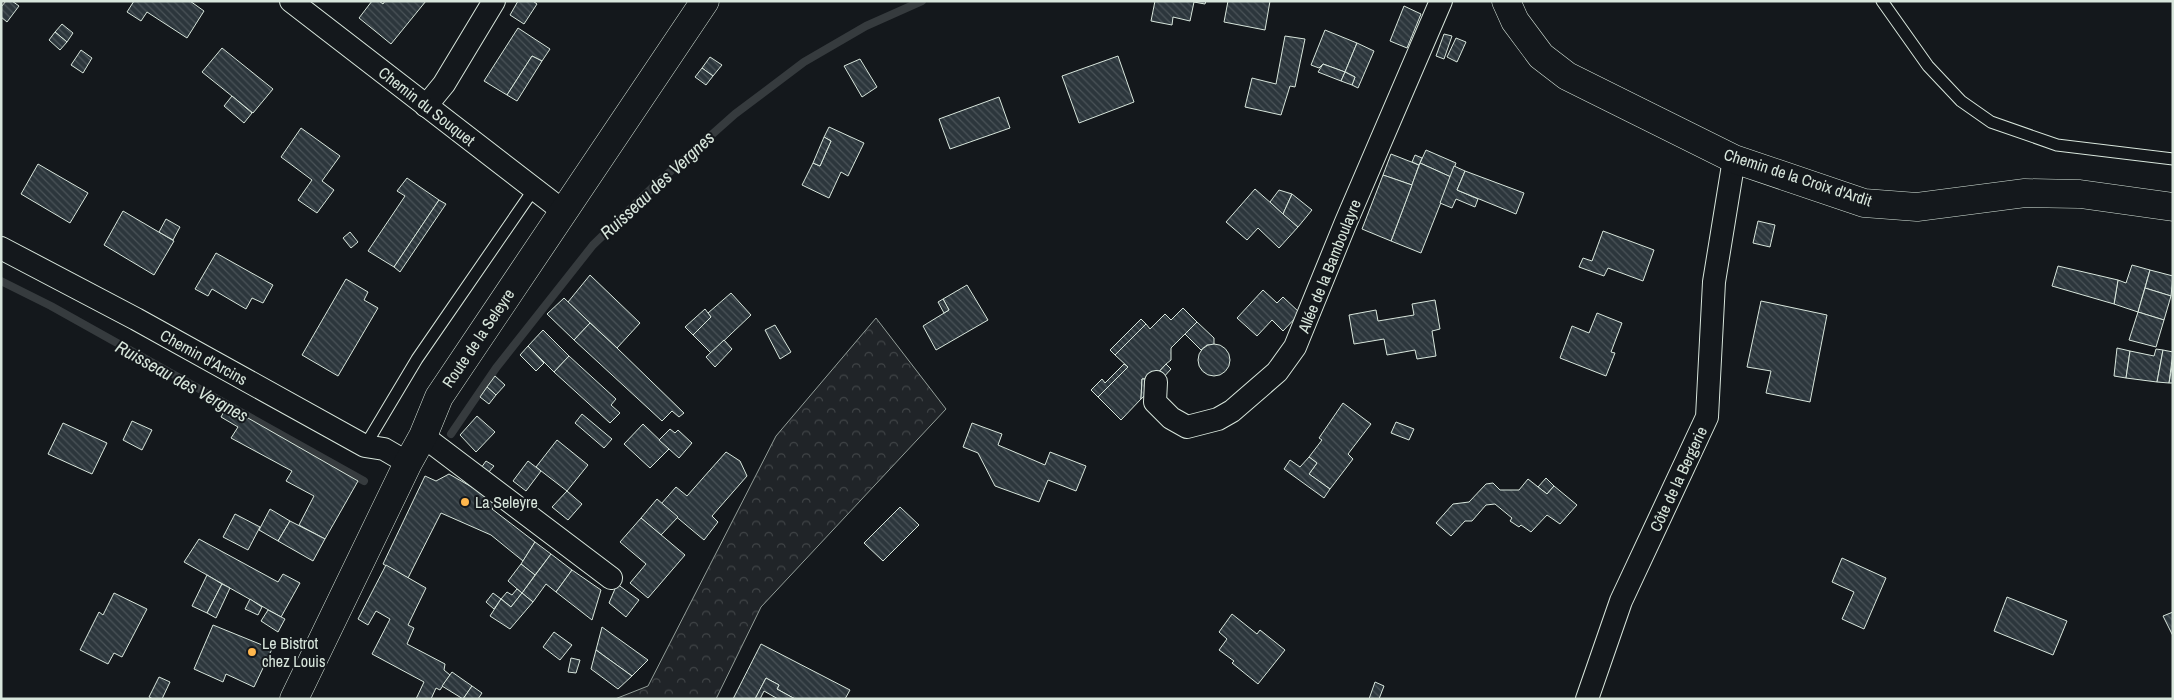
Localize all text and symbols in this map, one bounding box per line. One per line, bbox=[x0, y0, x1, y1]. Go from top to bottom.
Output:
street label: Chemin du Souquet bbox=[374, 61, 480, 151]
water label: Ruisseau des Vergnes bbox=[594, 125, 720, 245]
street label: Chemin de la Croix d'Ardit bbox=[1721, 143, 1875, 211]
street label: Allée de la Bamboulayre bbox=[1292, 196, 1366, 337]
street label: Route de la Seleyre bbox=[437, 284, 519, 392]
street label: Chemin d'Arcins bbox=[156, 324, 252, 390]
water label: Ruisseau des Vergnes bbox=[111, 334, 253, 428]
street label: Côte de la Bergerie bbox=[1644, 423, 1712, 535]
place label: La Seleyre bbox=[475, 491, 538, 513]
marker: La Seleyre bbox=[459, 496, 471, 508]
place label: Le Bistrot chez Louis bbox=[262, 632, 325, 672]
marker: Le Bistrot chez Louis bbox=[246, 646, 258, 658]

